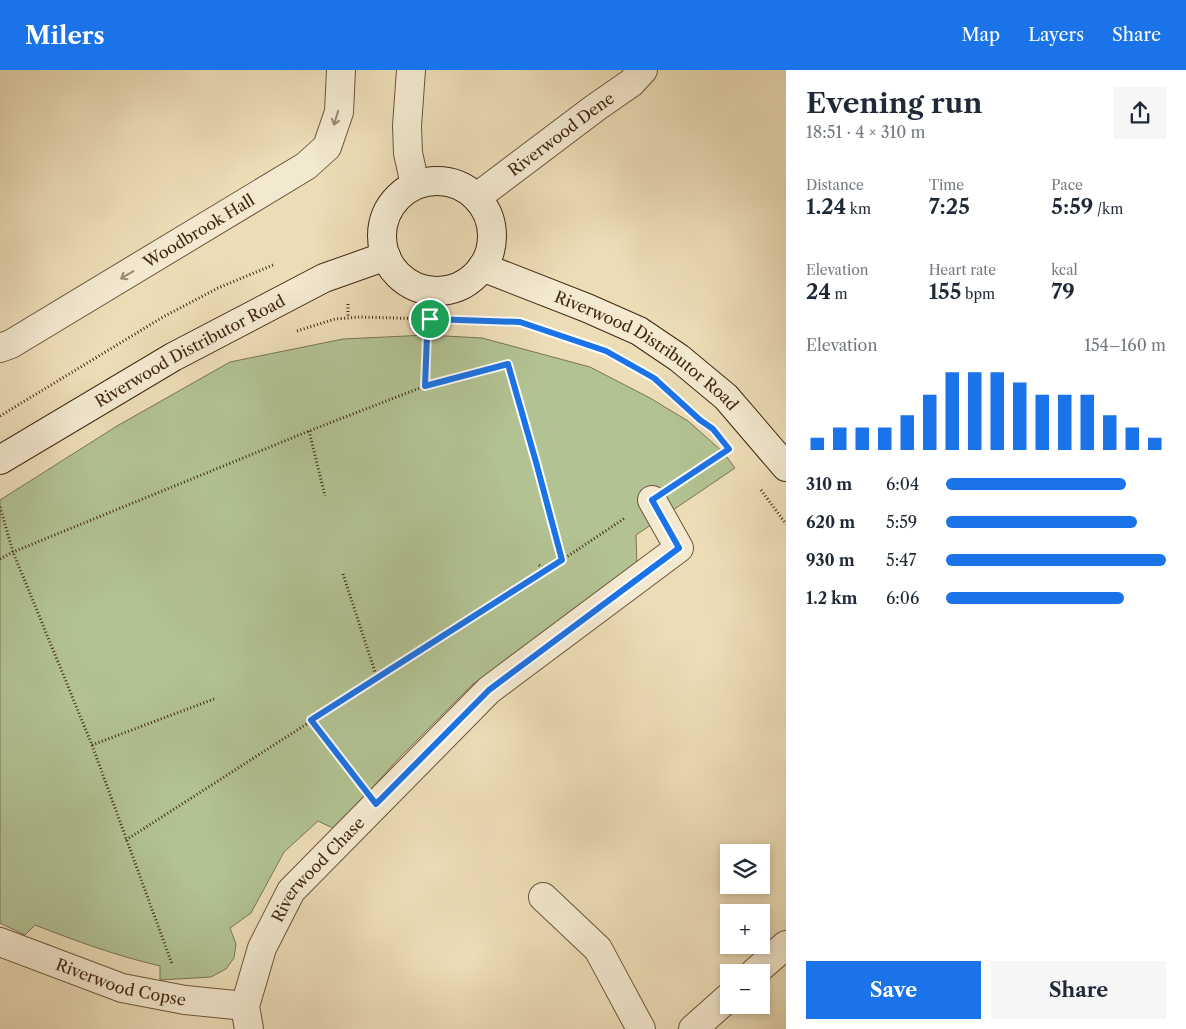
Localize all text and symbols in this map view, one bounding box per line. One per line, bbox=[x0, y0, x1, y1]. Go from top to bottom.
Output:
text: Milers bbox=[25, 21, 105, 50]
text: Map bbox=[962, 24, 1000, 46]
text: Layers bbox=[1028, 24, 1084, 46]
text: Share bbox=[1112, 24, 1161, 46]
text: Evening run bbox=[806, 86, 982, 120]
button: share bbox=[1114, 87, 1166, 139]
street label: Riverwood Dene bbox=[504, 88, 618, 180]
one-way arrow bbox=[331, 110, 341, 126]
text: 18:51 · 4 × 310 m bbox=[806, 122, 926, 142]
text: Distance bbox=[806, 176, 864, 194]
text: Time bbox=[929, 176, 964, 194]
text: Pace bbox=[1051, 176, 1083, 194]
street label: Woodbrook Hall bbox=[139, 189, 258, 272]
text: 1.24 bbox=[806, 194, 846, 219]
text: 7:25 bbox=[929, 194, 970, 219]
text: 5:59 bbox=[1051, 194, 1093, 219]
text: km bbox=[846, 200, 871, 218]
text: /km bbox=[1093, 200, 1123, 218]
text: Elevation bbox=[806, 261, 869, 279]
text: Heart rate bbox=[929, 261, 996, 279]
text: kcal bbox=[1051, 261, 1078, 279]
one-way arrow bbox=[121, 270, 135, 280]
text: 24 bbox=[806, 279, 831, 304]
text: 155 bbox=[929, 279, 961, 304]
text: 79 bbox=[1051, 279, 1075, 304]
text: m bbox=[831, 285, 848, 303]
text: bpm bbox=[961, 285, 995, 303]
street label: Riverwood Distributor Road bbox=[552, 286, 743, 414]
street label: Riverwood Distributor Road bbox=[91, 290, 288, 411]
pin bbox=[409, 298, 451, 340]
icon: arrive bbox=[416, 305, 444, 333]
text: Elevation bbox=[806, 335, 877, 355]
text: 154–160 m bbox=[1084, 335, 1166, 355]
text: 310 m bbox=[806, 474, 852, 494]
text: 6:04 bbox=[886, 474, 919, 494]
text: 620 m bbox=[806, 512, 855, 532]
text: 5:59 bbox=[886, 512, 917, 532]
text: 930 m bbox=[806, 550, 855, 570]
text: 5:47 bbox=[886, 550, 916, 570]
text: 1.2 km bbox=[806, 588, 858, 608]
text: 6:06 bbox=[886, 588, 919, 608]
street label: Riverwood Chase bbox=[267, 813, 368, 925]
map controls bbox=[720, 844, 770, 1014]
button: layers bbox=[720, 844, 770, 894]
button: + bbox=[720, 904, 770, 954]
street label: Riverwood Copse bbox=[53, 954, 188, 1010]
button: Save bbox=[806, 961, 981, 1019]
button: Share bbox=[991, 961, 1166, 1019]
button: − bbox=[720, 964, 770, 1014]

